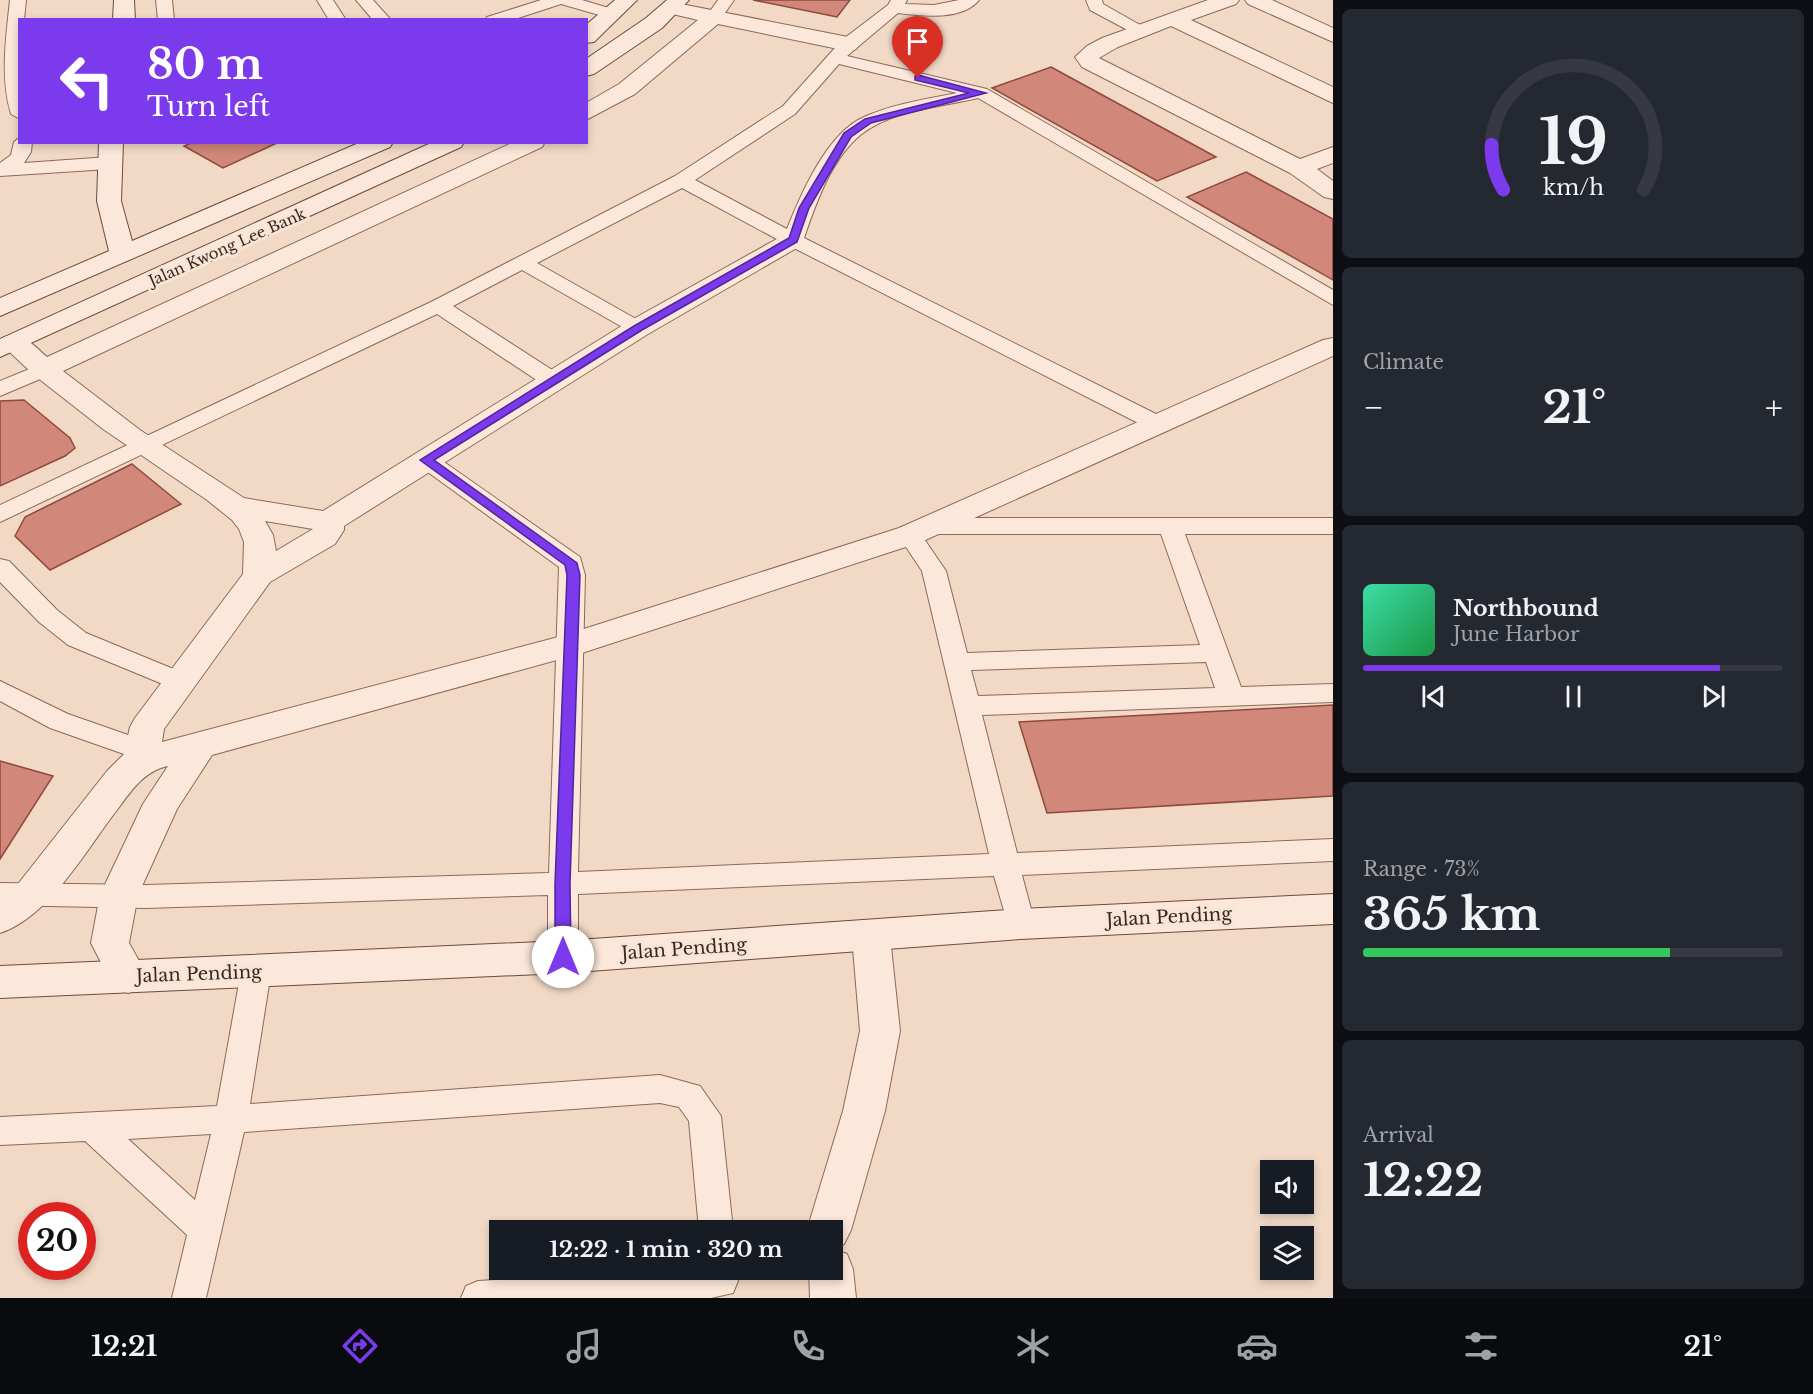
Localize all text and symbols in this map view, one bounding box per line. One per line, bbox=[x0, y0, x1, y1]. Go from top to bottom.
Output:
pin bbox=[892, 16, 943, 78]
icon: arrive bbox=[901, 25, 934, 58]
text: 80 m bbox=[147, 38, 263, 90]
icon: left bbox=[48, 42, 126, 120]
text: Turn left bbox=[147, 90, 270, 123]
text: 19 bbox=[1538, 104, 1608, 182]
text: km/h bbox=[1543, 175, 1604, 202]
street label: Jalan Kwong Lee Bank bbox=[144, 203, 309, 291]
text: Climate bbox=[1363, 350, 1444, 374]
text: 21° bbox=[1542, 379, 1606, 435]
text: − bbox=[1363, 387, 1384, 428]
text: + bbox=[1765, 387, 1783, 428]
text: Northbound bbox=[1453, 595, 1599, 622]
text: June Harbor bbox=[1453, 622, 1580, 646]
icon: previous bbox=[1417, 680, 1450, 713]
icon: pause bbox=[1557, 680, 1590, 713]
icon: next bbox=[1697, 680, 1730, 713]
text: Range · 73% bbox=[1363, 857, 1480, 881]
text: 365 km bbox=[1363, 886, 1540, 942]
street label: Jalan Pending bbox=[1104, 903, 1233, 931]
position arrow bbox=[531, 925, 595, 989]
street label: Jalan Pending bbox=[618, 934, 748, 965]
street label: Jalan Pending bbox=[134, 961, 262, 987]
text: Arrival bbox=[1363, 1123, 1434, 1147]
text: 12:22 bbox=[1363, 1152, 1483, 1208]
map controls bbox=[1260, 1160, 1314, 1280]
button: sound bbox=[1260, 1160, 1314, 1214]
speed limit sign: 20 bbox=[18, 1202, 96, 1280]
button: layers bbox=[1260, 1226, 1314, 1280]
text: 12:22 · 1 min · 320 m bbox=[549, 1236, 783, 1263]
icon: directions bbox=[339, 1325, 381, 1367]
icon: music bbox=[563, 1325, 605, 1367]
icon: phone bbox=[787, 1325, 829, 1367]
icon: climate bbox=[1012, 1325, 1054, 1367]
icon: car bbox=[1236, 1325, 1278, 1367]
icon: filters bbox=[1460, 1325, 1502, 1367]
text: 12:21 bbox=[91, 1330, 157, 1363]
text: 21° bbox=[1684, 1330, 1722, 1363]

